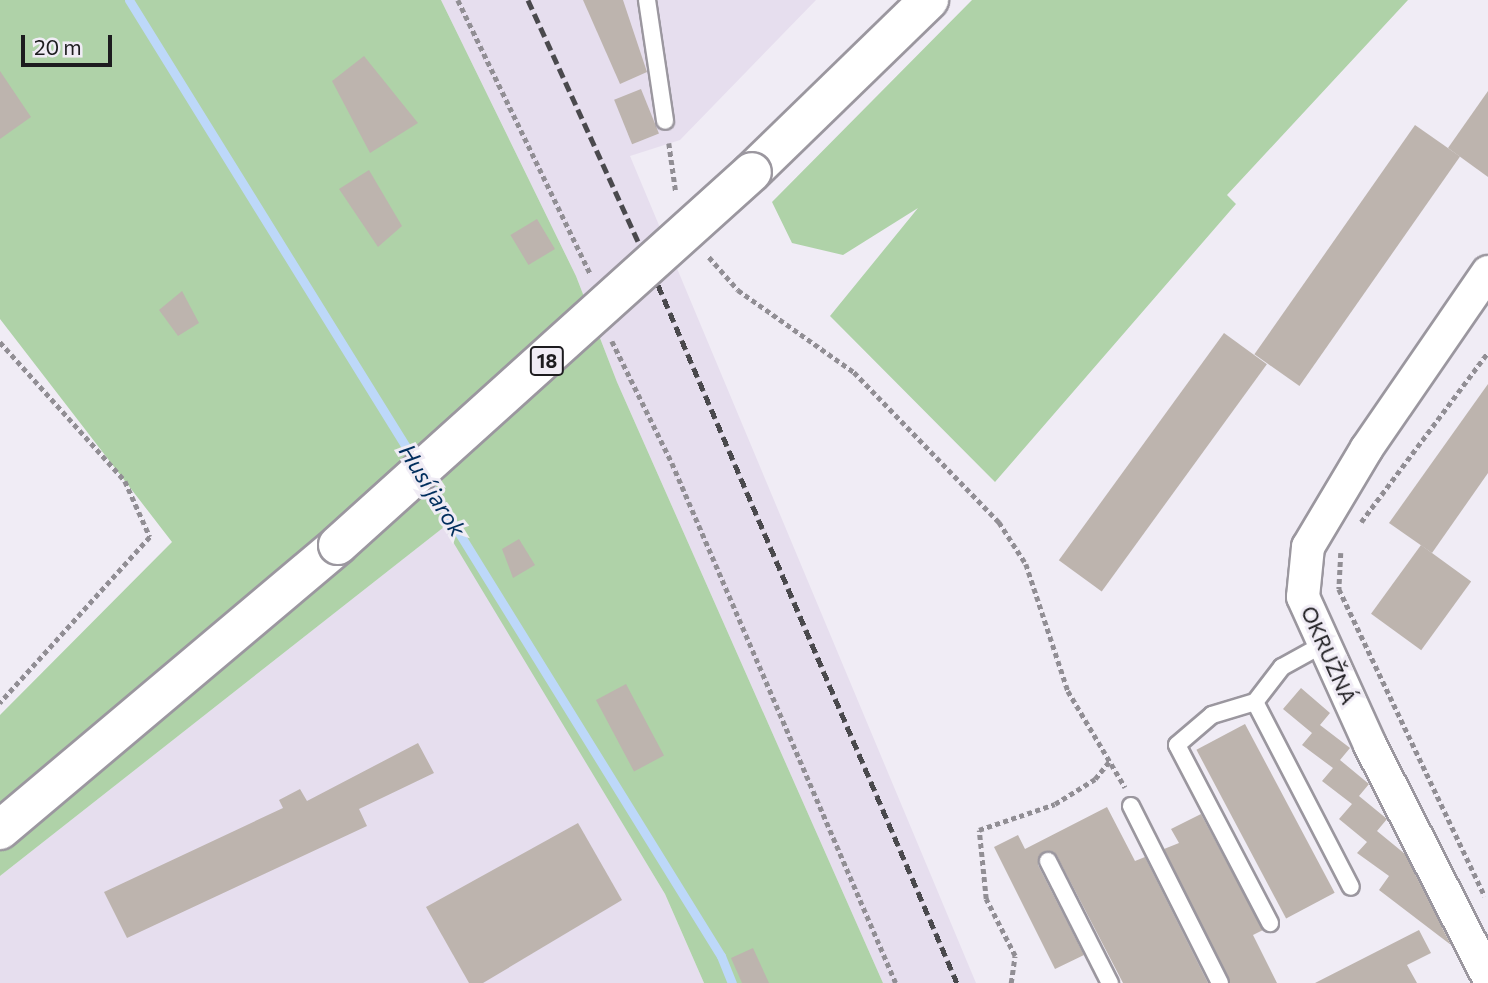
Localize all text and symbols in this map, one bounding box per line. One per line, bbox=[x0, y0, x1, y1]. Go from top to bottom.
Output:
scale bar bbox=[24, 21, 116, 65]
text: 20 m bbox=[34, 34, 82, 59]
road number: 18 bbox=[530, 346, 564, 376]
water label: Husí jarok bbox=[394, 439, 472, 541]
street label: OKRUŽNÁ bbox=[1296, 602, 1362, 708]

